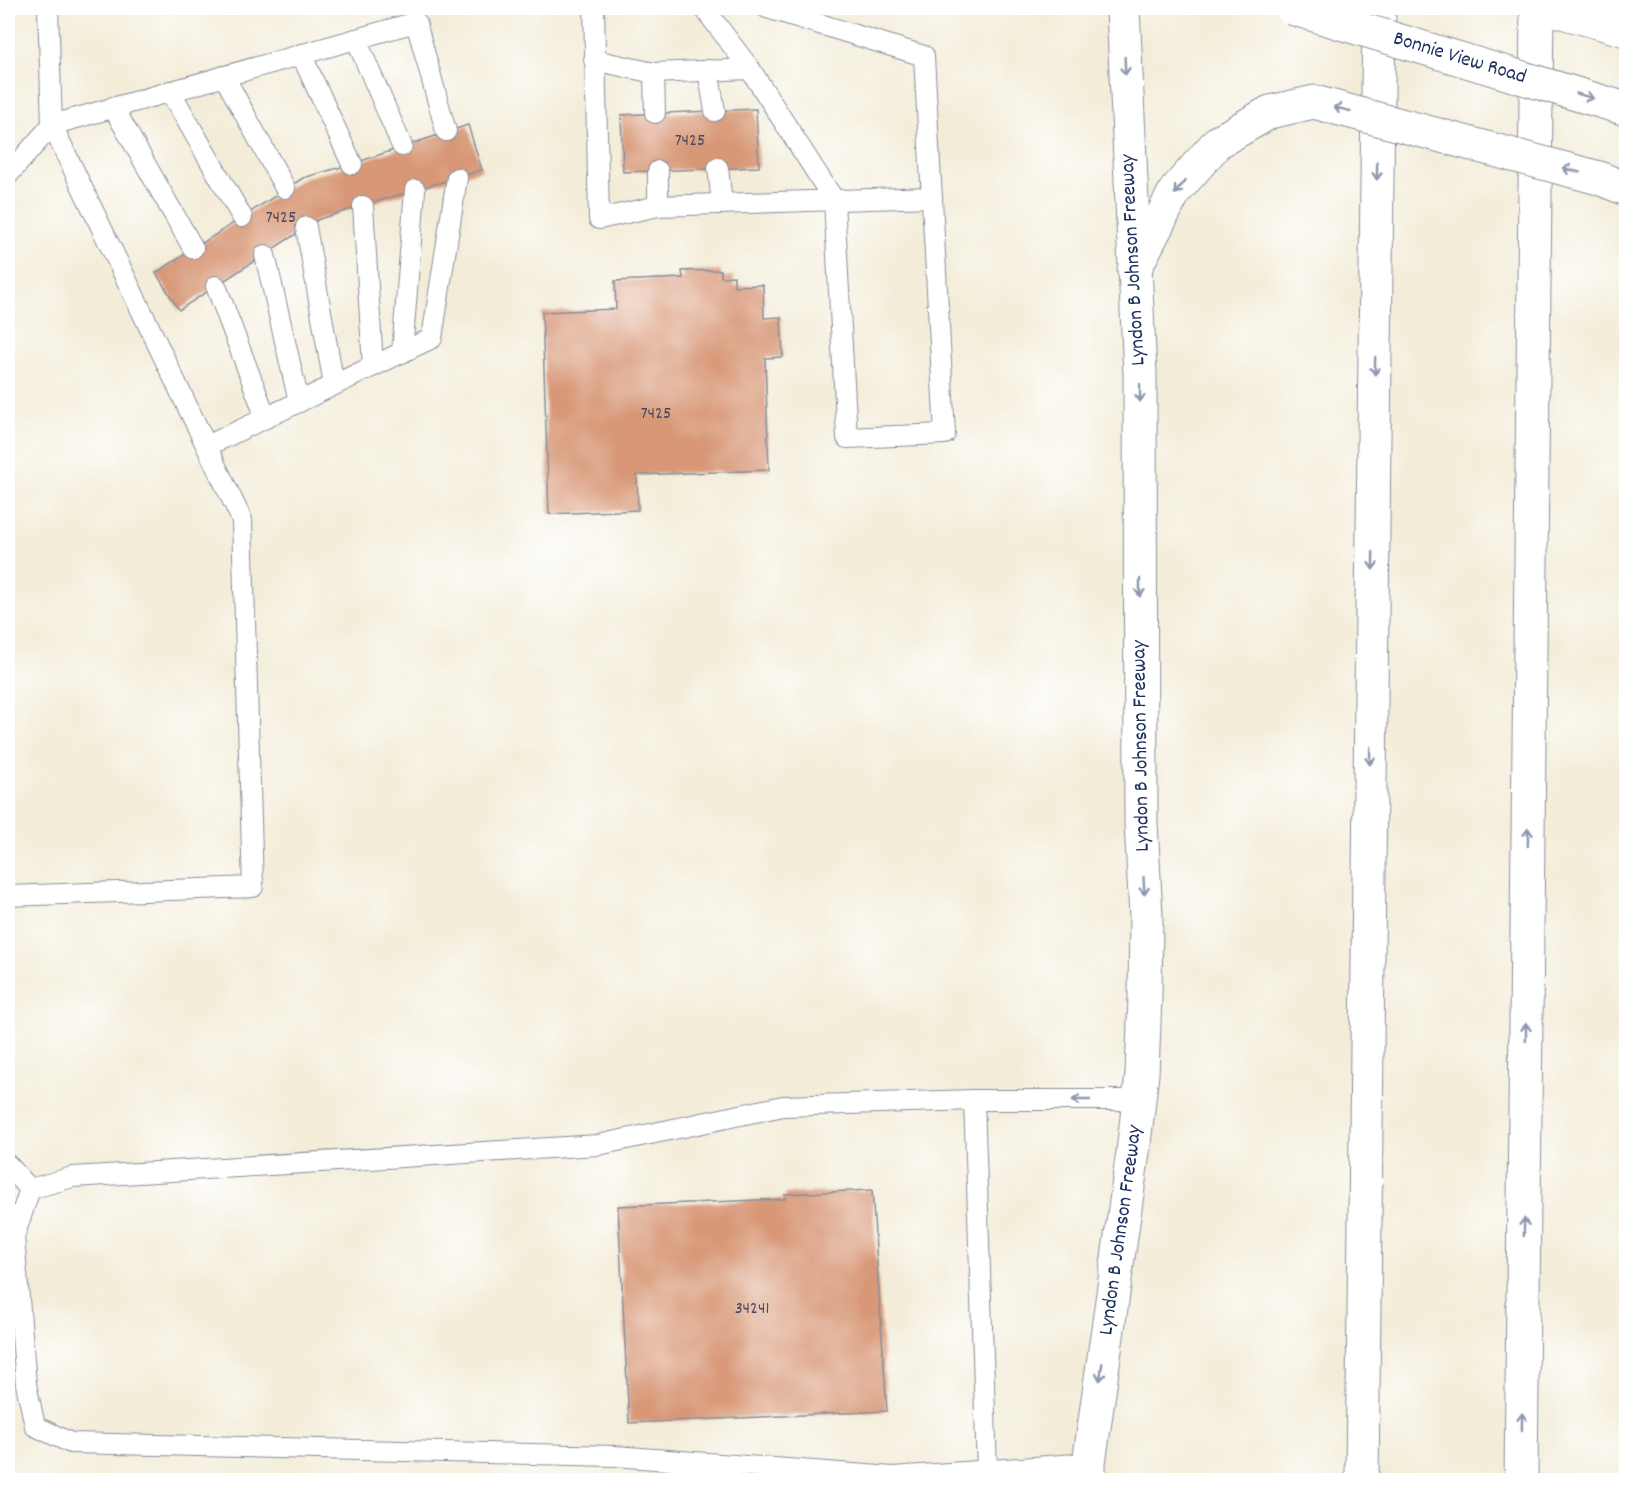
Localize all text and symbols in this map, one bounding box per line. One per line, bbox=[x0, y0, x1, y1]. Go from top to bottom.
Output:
street label: Bonnie View Road bbox=[1389, 25, 1530, 93]
one-way arrow bbox=[1120, 55, 1131, 75]
one-way arrow bbox=[1575, 91, 1594, 102]
one-way arrow bbox=[1333, 103, 1352, 114]
house number: 7425 bbox=[675, 129, 705, 154]
street label: Lyndon B Johnson Freeway bbox=[1113, 153, 1155, 367]
one-way arrow bbox=[1371, 160, 1383, 180]
one-way arrow bbox=[1562, 164, 1581, 176]
one-way arrow bbox=[1173, 178, 1186, 194]
house number: 7425 bbox=[266, 206, 296, 231]
one-way arrow bbox=[1369, 355, 1381, 375]
one-way arrow bbox=[1134, 383, 1146, 403]
house number: 7425 bbox=[641, 402, 671, 427]
one-way arrow bbox=[1367, 550, 1378, 570]
one-way arrow bbox=[1134, 578, 1146, 598]
street label: Lyndon B Johnson Freeway bbox=[1125, 639, 1159, 852]
one-way arrow bbox=[1364, 745, 1376, 765]
one-way arrow bbox=[1522, 828, 1534, 848]
one-way arrow bbox=[1139, 875, 1150, 895]
one-way arrow bbox=[1520, 1023, 1532, 1043]
one-way arrow bbox=[1071, 1094, 1091, 1106]
street label: Lyndon B Johnson Freeway bbox=[1092, 1123, 1151, 1337]
one-way arrow bbox=[1518, 1218, 1530, 1238]
house number: 34241 bbox=[735, 1297, 769, 1322]
one-way arrow bbox=[1096, 1361, 1107, 1381]
one-way arrow bbox=[1516, 1413, 1527, 1433]

